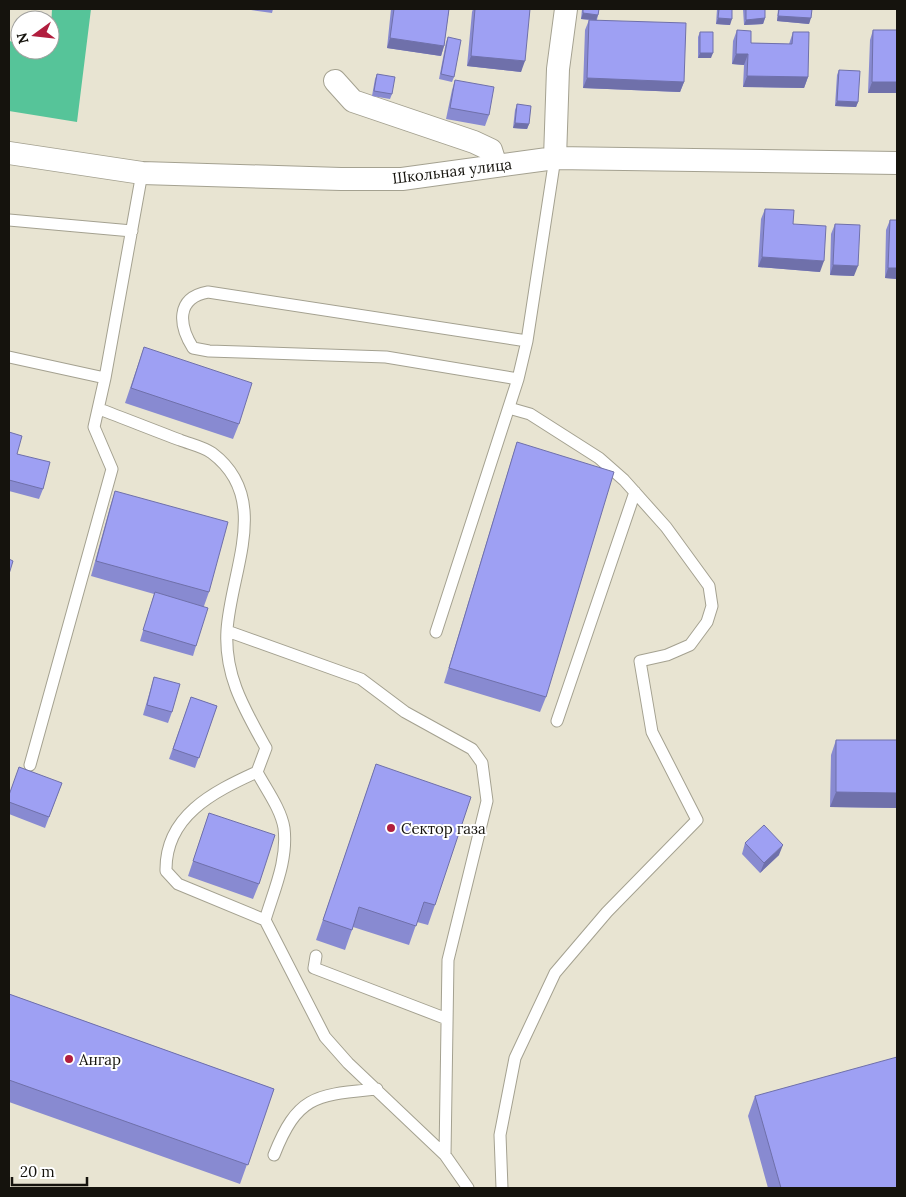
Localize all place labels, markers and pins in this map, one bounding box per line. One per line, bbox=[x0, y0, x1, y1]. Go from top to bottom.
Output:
place label: Сектор газа bbox=[401, 819, 486, 838]
marker: Сектор газа bbox=[385, 822, 397, 834]
place label: Ангар bbox=[78, 1050, 121, 1069]
marker: Ангар bbox=[63, 1053, 75, 1065]

